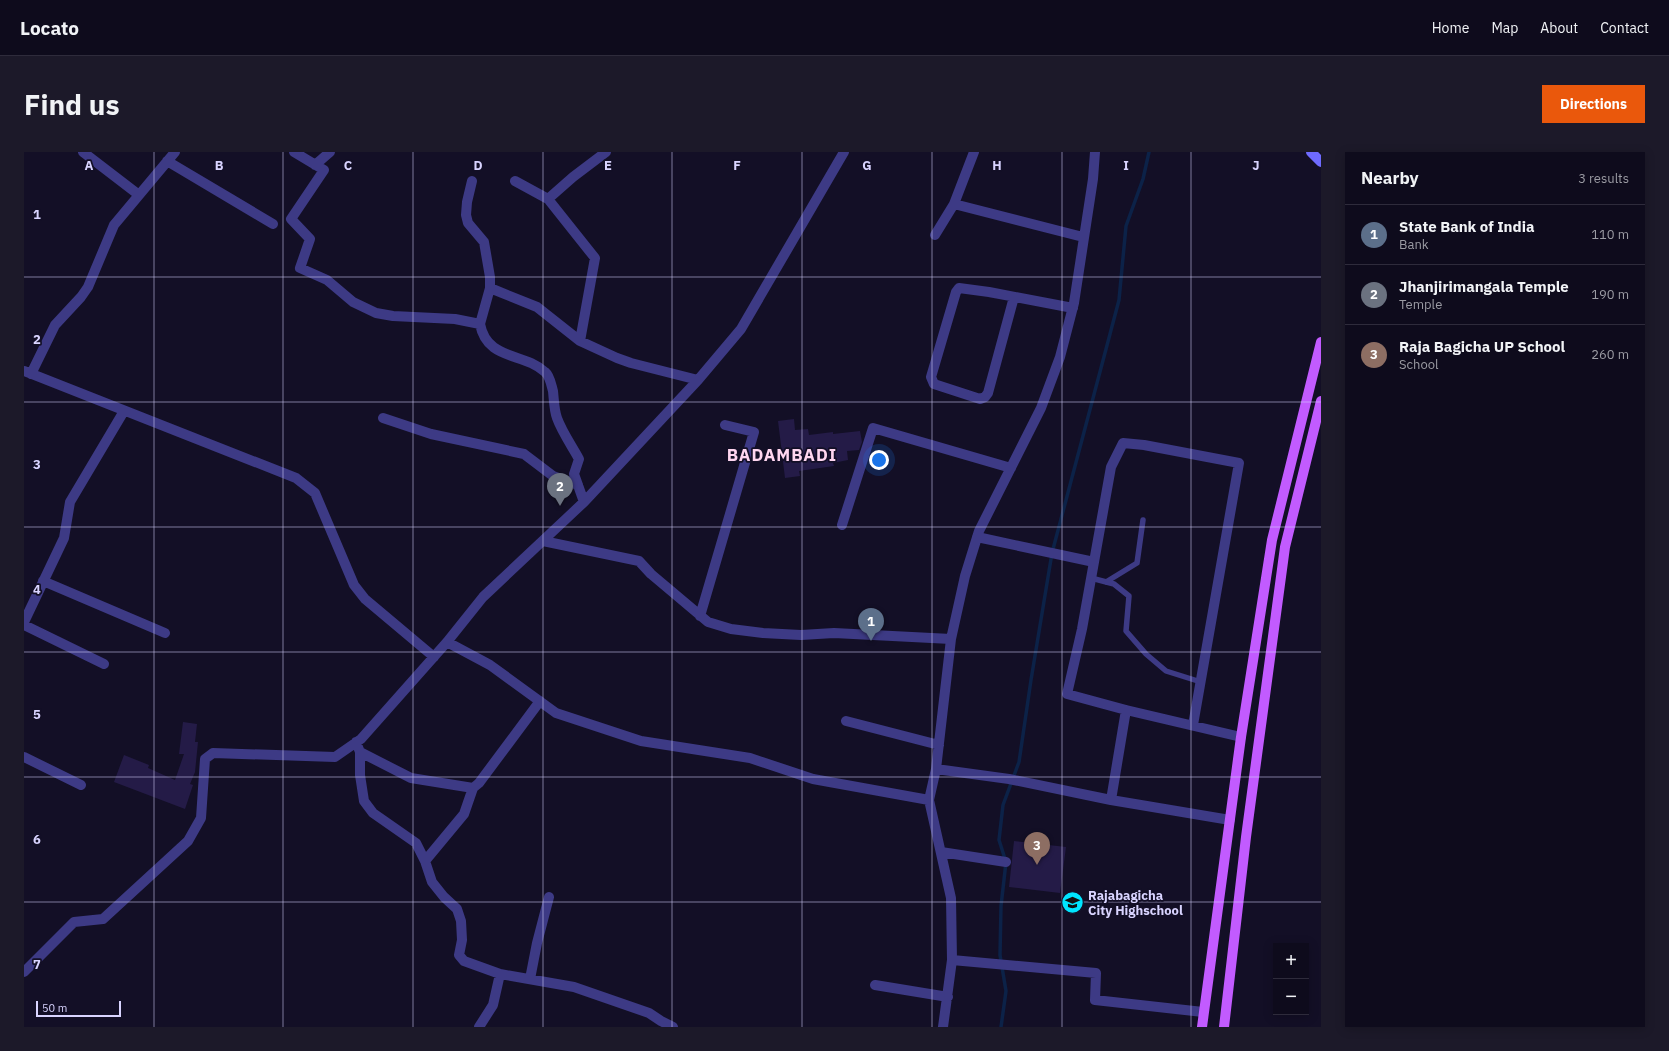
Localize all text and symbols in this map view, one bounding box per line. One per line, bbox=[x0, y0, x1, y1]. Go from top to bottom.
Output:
text: Locato bbox=[20, 16, 79, 40]
text: Home bbox=[1432, 19, 1469, 37]
text: Map bbox=[1491, 19, 1518, 37]
text: About bbox=[1540, 19, 1578, 37]
text: Contact bbox=[1600, 19, 1649, 37]
button: Directions bbox=[1542, 85, 1645, 123]
text: Find us bbox=[24, 86, 120, 123]
text: A bbox=[85, 157, 94, 174]
text: B bbox=[215, 157, 224, 174]
text: C bbox=[344, 157, 353, 174]
text: D bbox=[473, 157, 483, 174]
text: E bbox=[604, 157, 612, 174]
text: F bbox=[733, 157, 741, 174]
text: G bbox=[862, 157, 872, 174]
text: H bbox=[992, 157, 1002, 174]
text: I bbox=[1123, 157, 1129, 174]
text: J bbox=[1252, 157, 1260, 174]
text: Nearby bbox=[1361, 167, 1419, 189]
text: 3 results bbox=[1578, 170, 1629, 187]
text: 1 bbox=[33, 206, 41, 223]
text: State Bank of India bbox=[1399, 217, 1535, 236]
text: 1 bbox=[1370, 226, 1378, 243]
text: 110 m bbox=[1591, 226, 1629, 243]
text: Bank bbox=[1399, 236, 1429, 253]
text: Jhanjirimangala Temple bbox=[1399, 277, 1569, 296]
text: 2 bbox=[1370, 286, 1378, 303]
text: 190 m bbox=[1591, 286, 1629, 303]
text: Temple bbox=[1399, 296, 1442, 313]
text: 2 bbox=[33, 331, 41, 348]
text: Raja Bagicha UP School bbox=[1399, 337, 1565, 356]
text: 3 bbox=[1370, 346, 1378, 363]
text: 260 m bbox=[1591, 346, 1629, 363]
text: School bbox=[1399, 356, 1439, 373]
district label: BADAMBADI bbox=[727, 444, 837, 466]
your location bbox=[869, 450, 889, 470]
text: 3 bbox=[33, 456, 41, 473]
pin: 2 bbox=[547, 473, 573, 506]
text: 4 bbox=[33, 581, 41, 598]
pin: 1 bbox=[858, 608, 884, 641]
text: 5 bbox=[33, 706, 41, 723]
text: 6 bbox=[33, 831, 41, 848]
pin: 3 bbox=[1024, 832, 1050, 865]
place label: Rajabagicha City Highschool bbox=[1088, 887, 1183, 919]
school or university icon: Rajabagicha City Highschool bbox=[1060, 889, 1086, 915]
map controls bbox=[1273, 943, 1309, 1015]
button: + bbox=[1273, 943, 1309, 979]
text: 7 bbox=[33, 956, 41, 973]
button: − bbox=[1273, 979, 1309, 1015]
scale bar bbox=[36, 999, 121, 1018]
text: 50 m bbox=[42, 1001, 67, 1015]

